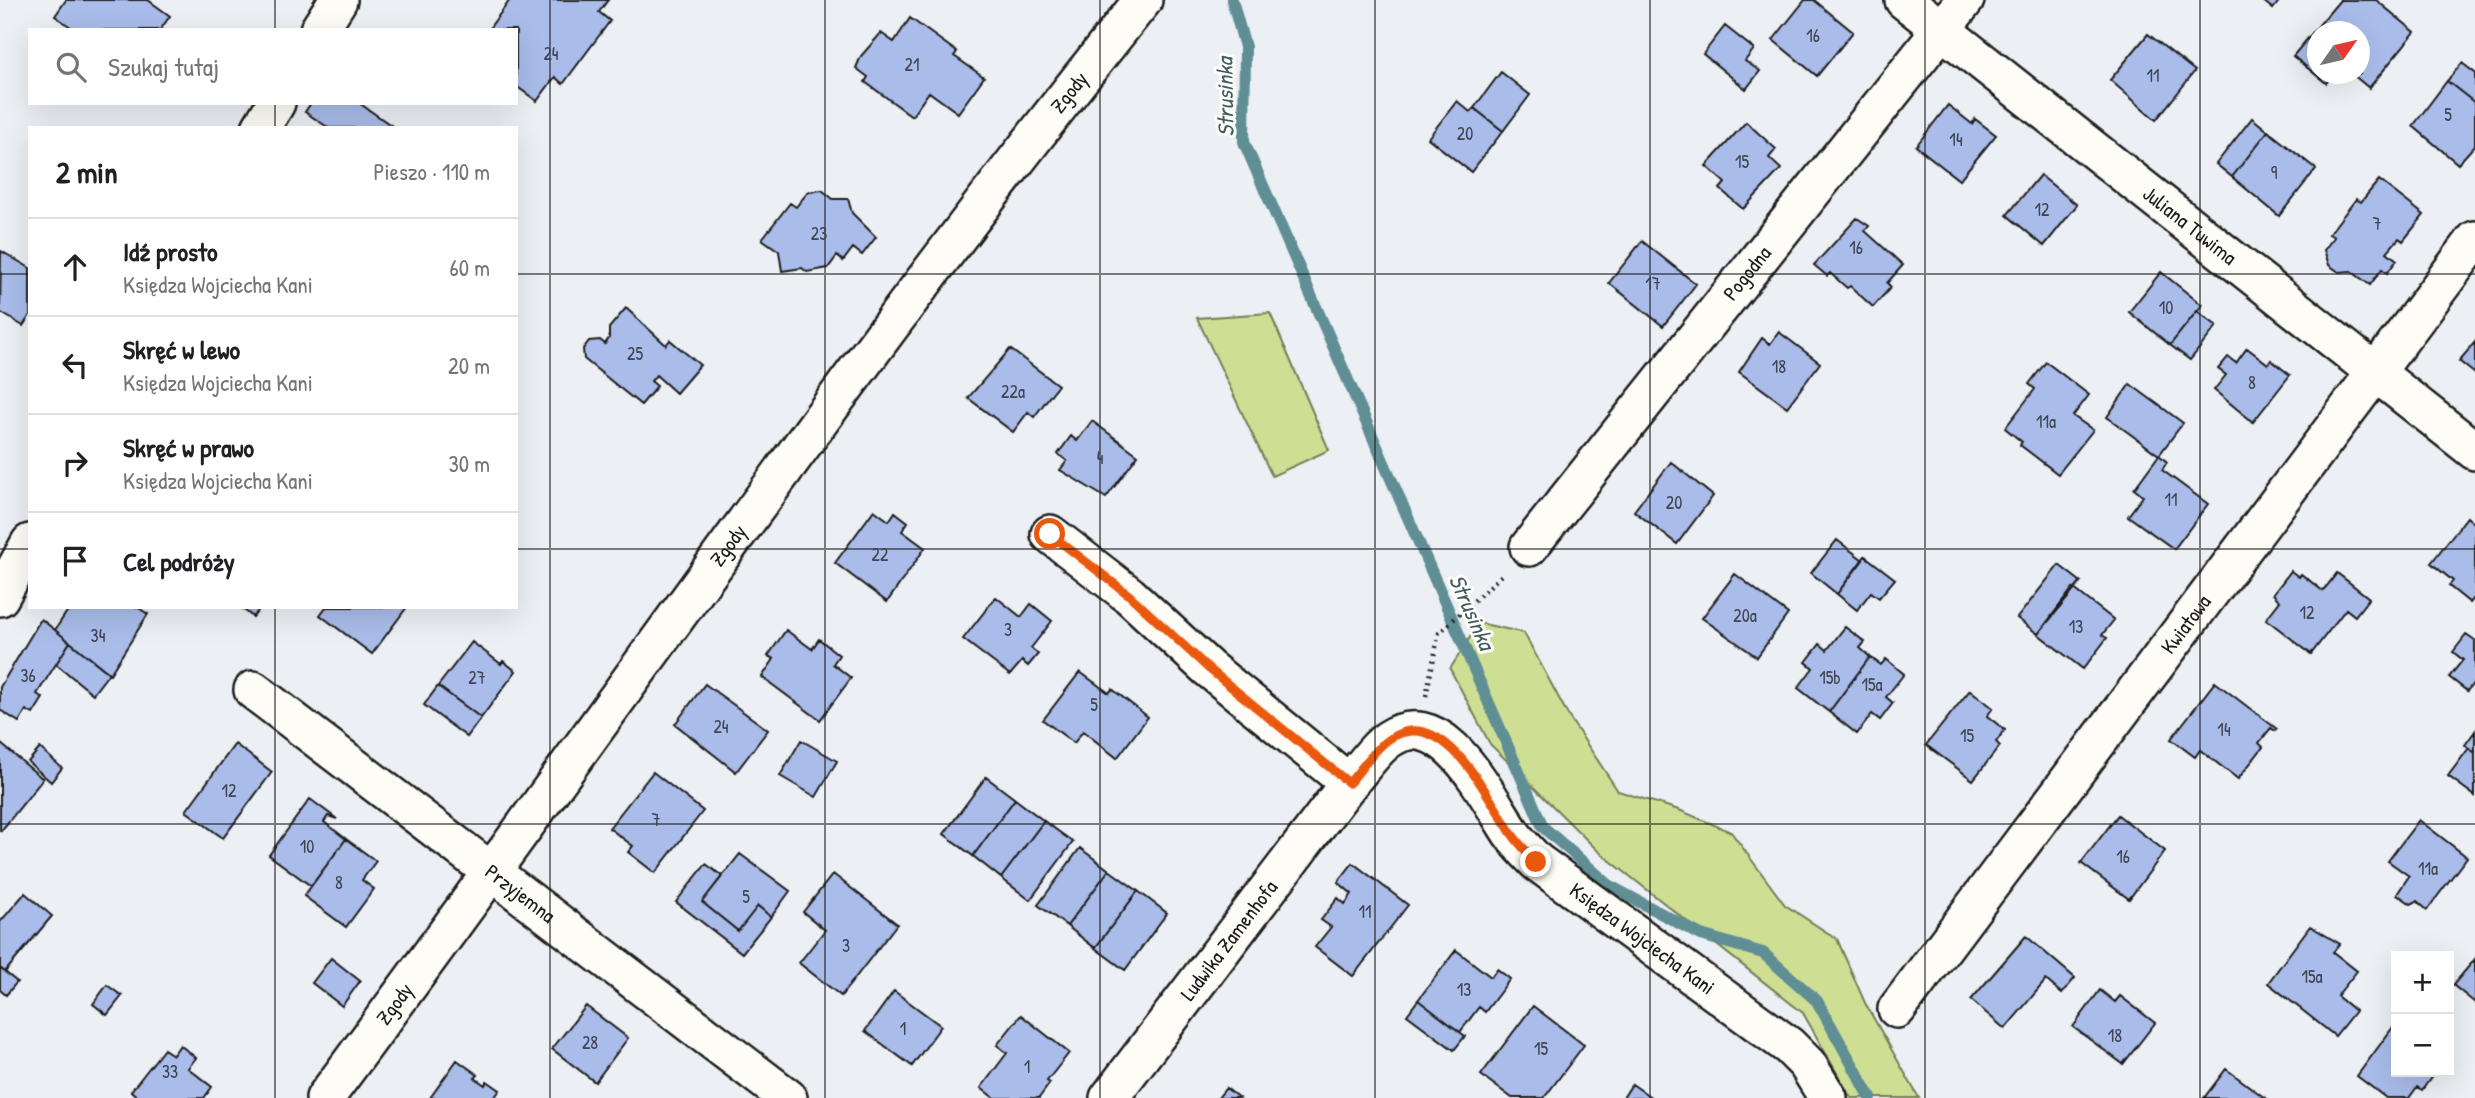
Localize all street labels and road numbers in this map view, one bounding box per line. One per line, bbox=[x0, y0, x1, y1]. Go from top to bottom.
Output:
street label: Zgody bbox=[1043, 65, 1094, 119]
street label: Juliana Tuwima bbox=[2137, 179, 2243, 271]
street label: Pogodna bbox=[1716, 240, 1778, 306]
street label: Zgody bbox=[703, 518, 753, 572]
street label: Kwiatowa bbox=[2154, 589, 2217, 660]
street label: Przyjemna bbox=[479, 857, 562, 930]
street label: Ludwika Zamenhofa bbox=[1173, 874, 1284, 1007]
street label: Księdza Wojciecha Kani bbox=[1564, 876, 1721, 1001]
street label: Zgody bbox=[369, 977, 420, 1031]

